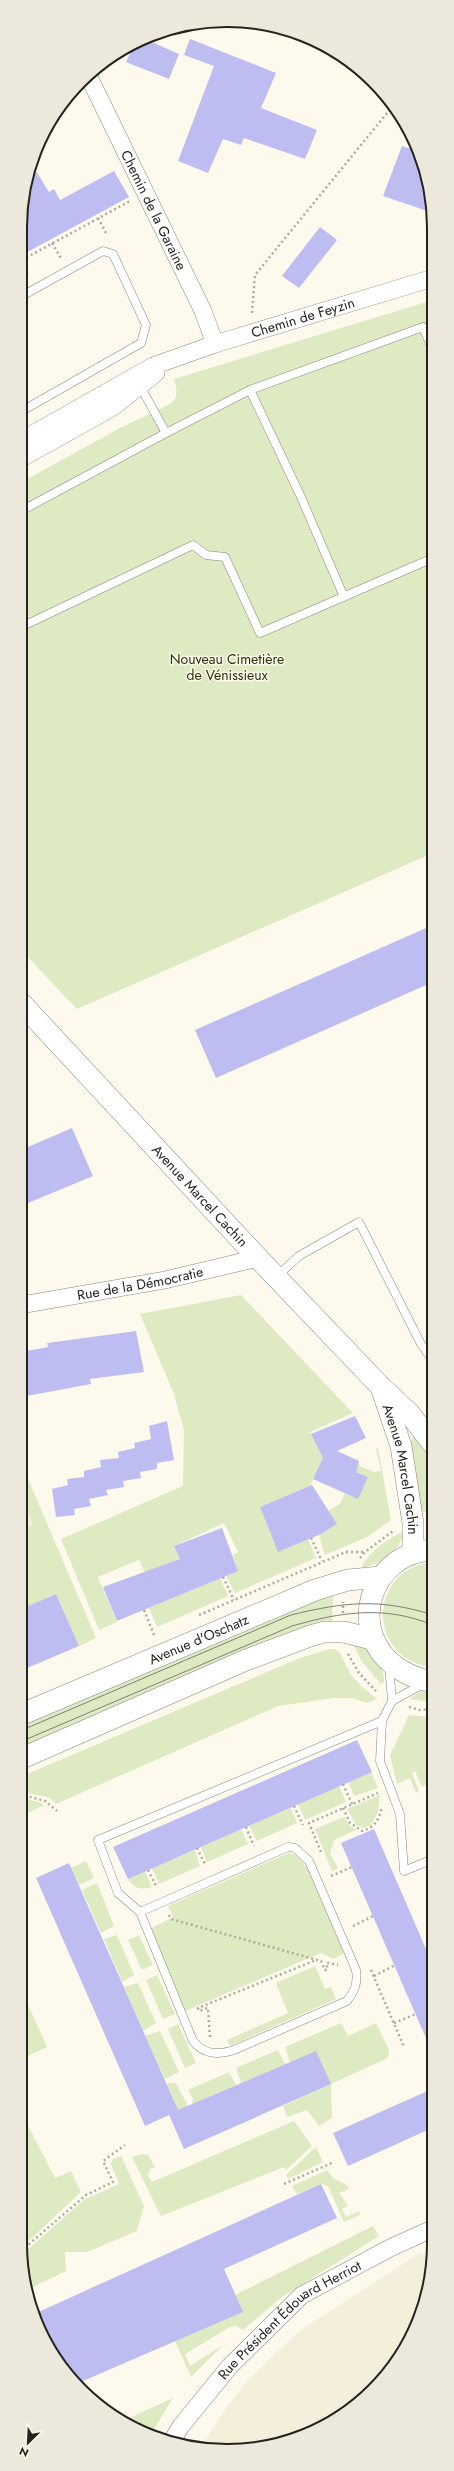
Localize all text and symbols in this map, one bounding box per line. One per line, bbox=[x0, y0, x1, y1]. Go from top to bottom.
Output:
street label: Chemin de la Garaine bbox=[116, 147, 192, 273]
street label: Chemin de Feyzin bbox=[249, 292, 357, 343]
park label: Nouveau Cimetière de Vénissieux bbox=[170, 649, 284, 685]
street label: Avenue Marcel Cachin bbox=[147, 1140, 253, 1251]
street label: Rue de la Démocratie bbox=[75, 1261, 205, 1305]
street label: Avenue Marcel Cachin bbox=[377, 1401, 423, 1535]
street label: Avenue d'Oschatz bbox=[146, 1609, 252, 1669]
street label: Rue Président Édouard Herriot bbox=[213, 2255, 365, 2384]
north arrow bbox=[8, 2423, 48, 2463]
text: N bbox=[17, 2443, 31, 2461]

